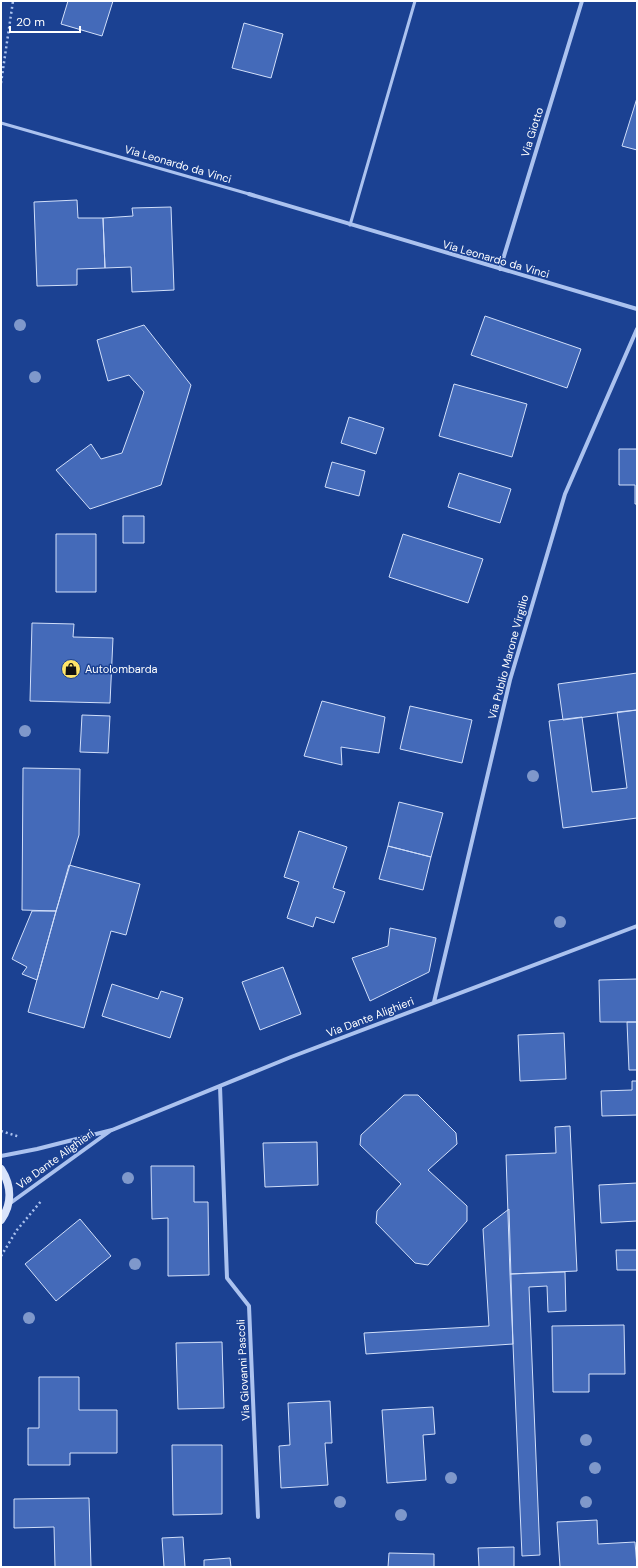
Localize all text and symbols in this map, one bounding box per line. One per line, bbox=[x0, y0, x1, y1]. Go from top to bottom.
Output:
scale bar bbox=[10, 8, 80, 34]
text: 20 m bbox=[16, 14, 45, 30]
street label: Via Giotto bbox=[518, 105, 546, 159]
street label: Via Leonardo da Vinci bbox=[123, 142, 233, 186]
street label: Via Leonardo da Vinci bbox=[441, 237, 551, 281]
street label: Via Publio Marone Virgilio bbox=[485, 593, 531, 721]
shop icon: Autolombarda bbox=[60, 658, 82, 680]
place label: Autolombarda bbox=[85, 662, 158, 676]
street label: Via Dante Alighieri bbox=[324, 994, 416, 1040]
street label: Via Dante Alighieri bbox=[13, 1126, 97, 1192]
street label: Via Giovanni Pascoli bbox=[233, 1319, 253, 1421]

